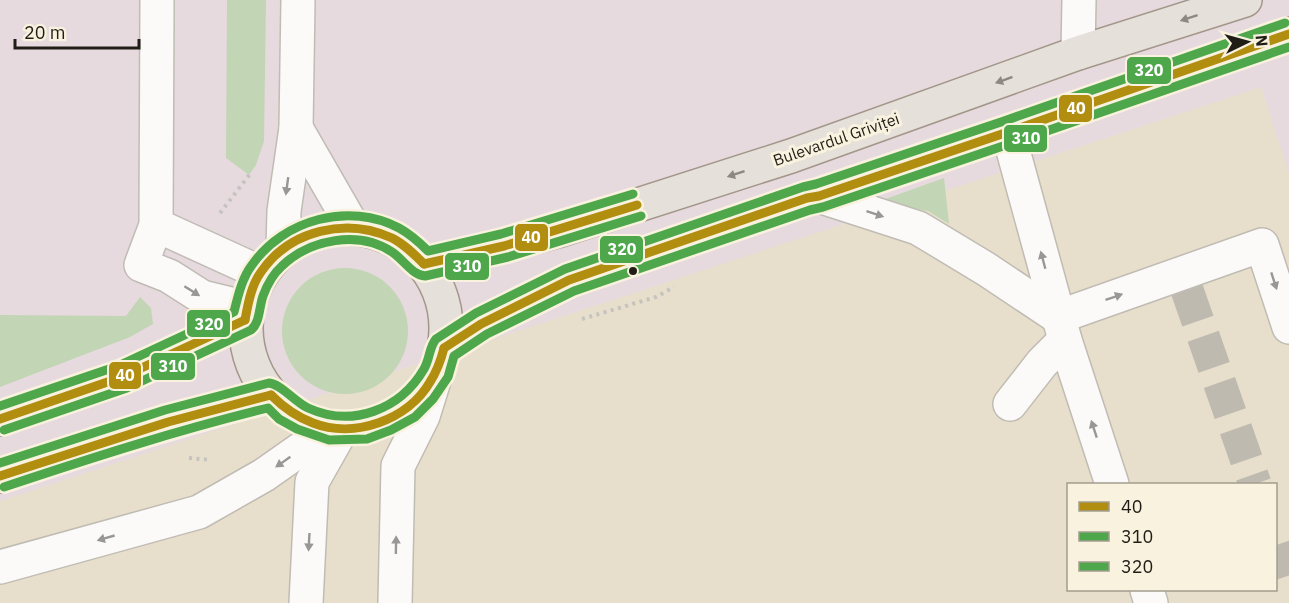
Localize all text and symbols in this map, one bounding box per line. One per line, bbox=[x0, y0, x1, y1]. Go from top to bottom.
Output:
scale bar bbox=[15, 12, 140, 50]
north arrow bbox=[1217, 12, 1277, 72]
one-way arrow bbox=[1180, 14, 1198, 23]
text: 20 m bbox=[24, 21, 66, 44]
text: N bbox=[1251, 34, 1272, 47]
line badge: 320 bbox=[1126, 56, 1172, 85]
text: 320 bbox=[1135, 60, 1164, 80]
one-way arrow bbox=[995, 75, 1013, 85]
line badge: 40 bbox=[1058, 94, 1093, 123]
text: 40 bbox=[1066, 98, 1086, 118]
street label: Bulevardul Griviței bbox=[770, 108, 902, 171]
line badge: 310 bbox=[1003, 124, 1048, 153]
text: 310 bbox=[1012, 128, 1041, 148]
one-way arrow bbox=[727, 169, 745, 179]
one-way arrow bbox=[283, 176, 292, 195]
one-way arrow bbox=[866, 210, 884, 219]
line badge: 40 bbox=[514, 223, 549, 252]
text: 40 bbox=[521, 227, 541, 247]
line badge: 320 bbox=[599, 235, 644, 264]
text: 320 bbox=[608, 239, 637, 259]
one-way arrow bbox=[1038, 251, 1047, 269]
line badge: 310 bbox=[444, 252, 490, 281]
text: 310 bbox=[453, 256, 482, 276]
unlabelled marker bbox=[627, 265, 639, 277]
one-way arrow bbox=[1270, 272, 1279, 290]
one-way arrow bbox=[184, 285, 200, 296]
one-way arrow bbox=[1105, 292, 1123, 302]
line badge: 320 bbox=[186, 309, 231, 338]
text: 320 bbox=[195, 314, 224, 334]
line badge: 310 bbox=[150, 352, 196, 381]
text: 310 bbox=[159, 356, 188, 376]
line badge: 40 bbox=[108, 361, 142, 390]
text: 40 bbox=[115, 365, 135, 385]
one-way arrow bbox=[1089, 420, 1098, 438]
one-way arrow bbox=[276, 456, 292, 468]
legend bbox=[1067, 483, 1277, 591]
text: 40 bbox=[1121, 495, 1143, 518]
text: 310 bbox=[1121, 525, 1153, 548]
one-way arrow bbox=[304, 533, 314, 552]
one-way arrow bbox=[97, 534, 115, 543]
one-way arrow bbox=[392, 535, 401, 554]
text: 320 bbox=[1121, 555, 1153, 578]

